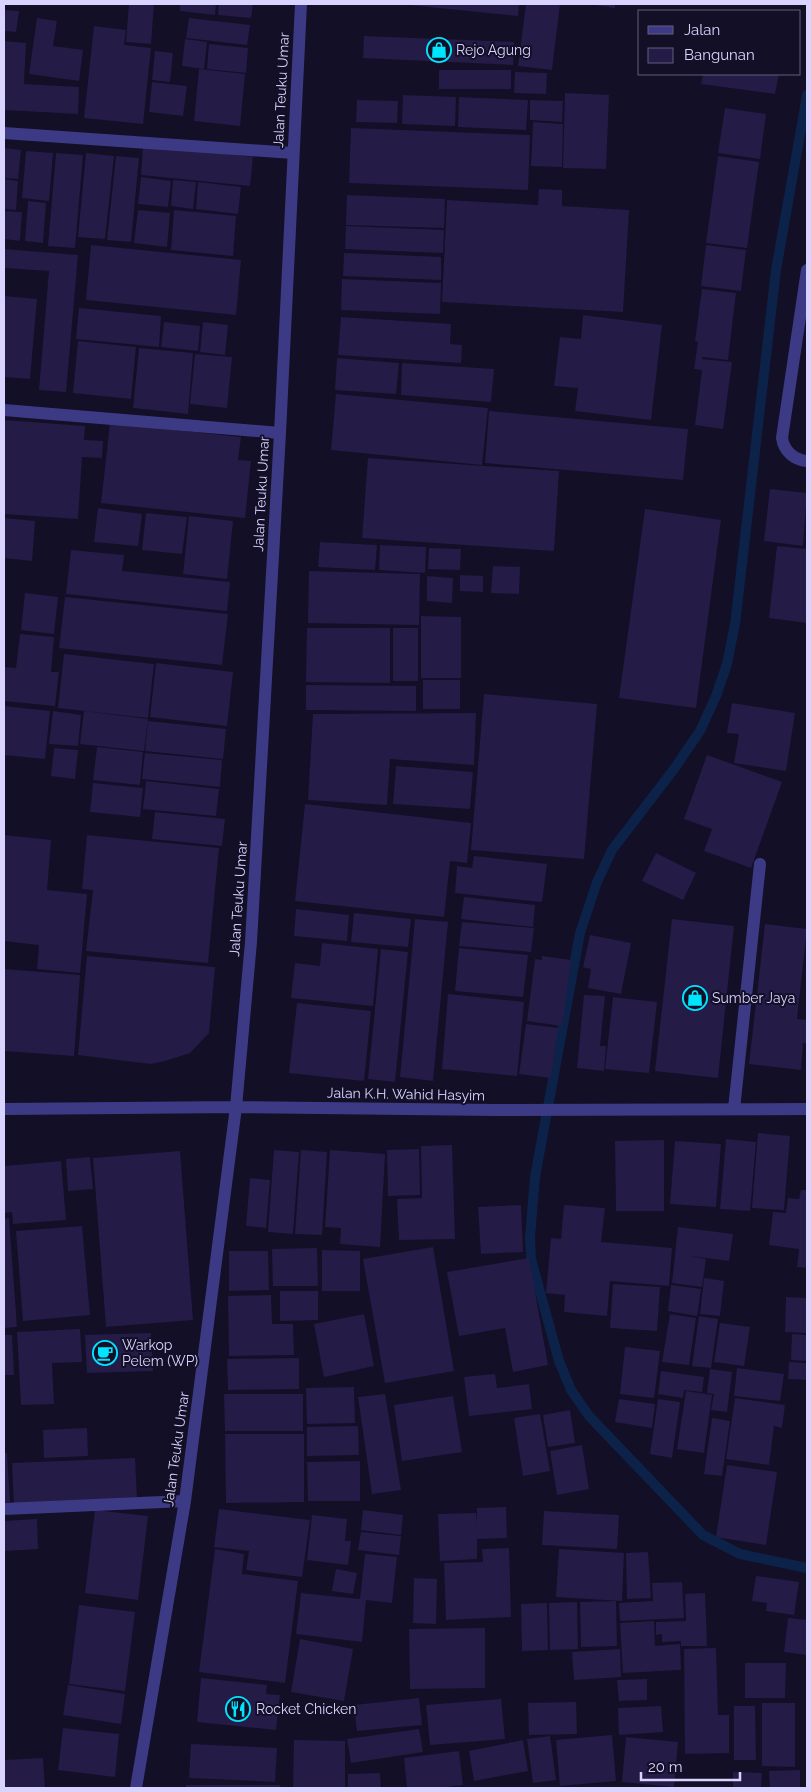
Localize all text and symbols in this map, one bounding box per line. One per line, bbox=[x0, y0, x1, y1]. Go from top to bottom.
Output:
legend bbox=[638, 10, 801, 75]
text: Jalan bbox=[684, 21, 720, 39]
street label: Jalan Teuku Umar bbox=[270, 32, 292, 148]
shop icon: Rejo Agung bbox=[426, 37, 452, 63]
place label: Rejo Agung bbox=[456, 42, 531, 58]
text: Bangunan bbox=[684, 46, 755, 64]
street label: Jalan Teuku Umar bbox=[250, 436, 272, 552]
street label: Jalan Teuku Umar bbox=[226, 841, 250, 957]
shop icon: Sumber Jaya bbox=[682, 985, 708, 1011]
place label: Sumber Jaya bbox=[712, 990, 795, 1006]
street label: Jalan K.H. Wahid Hasyim bbox=[327, 1085, 485, 1103]
place label: Warkop Pelem (WP) bbox=[122, 1337, 198, 1369]
cafe icon: Warkop Pelem (WP) bbox=[92, 1340, 118, 1366]
street label: Jalan Teuku Umar bbox=[160, 1391, 192, 1507]
restaurant icon: Rocket Chicken bbox=[225, 1696, 251, 1722]
place label: Rocket Chicken bbox=[256, 1701, 356, 1717]
scale bar bbox=[641, 1750, 740, 1782]
text: 20 m bbox=[648, 1758, 683, 1776]

